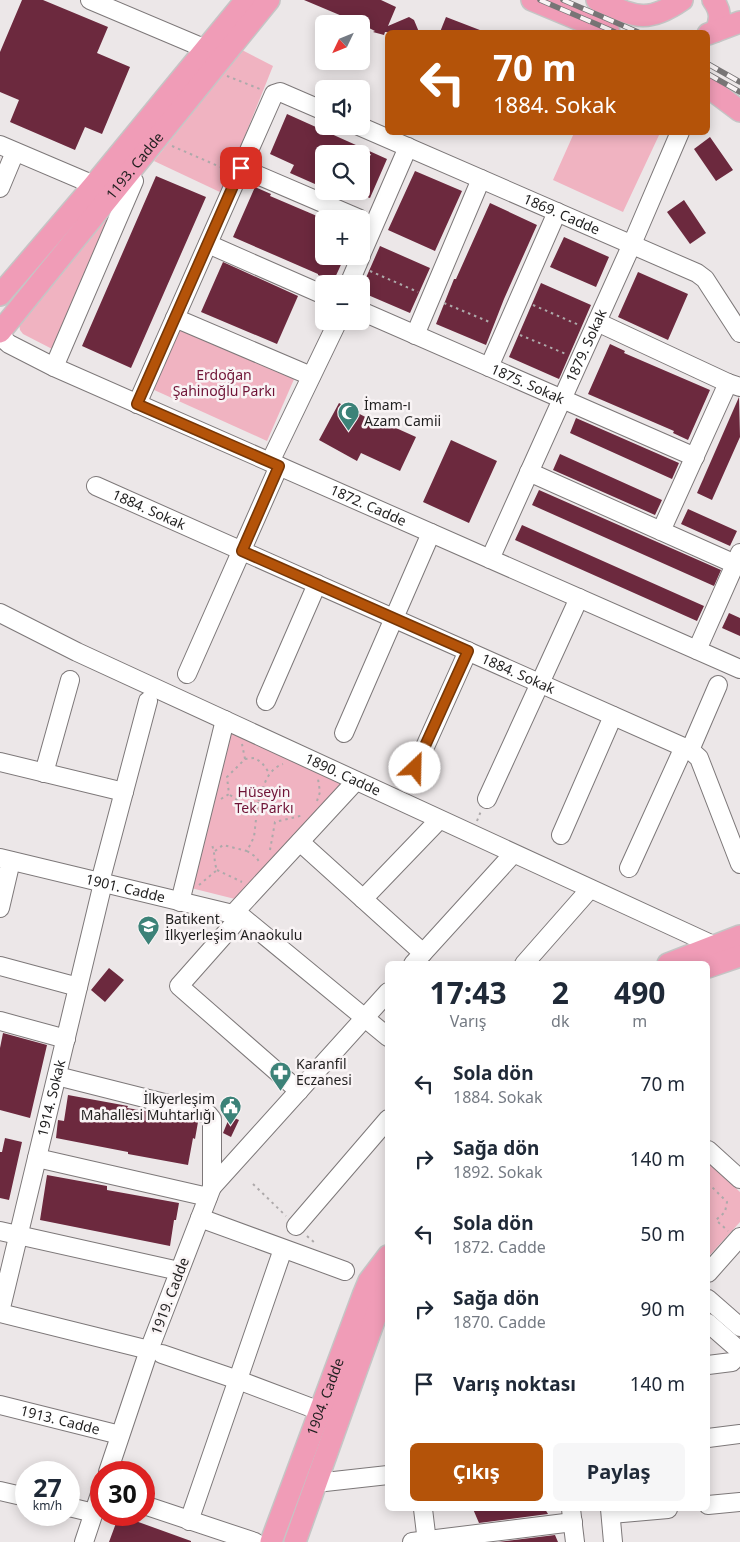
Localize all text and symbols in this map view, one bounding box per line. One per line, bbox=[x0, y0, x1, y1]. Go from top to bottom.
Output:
north arrow bbox=[315, 15, 370, 70]
map controls bbox=[315, 15, 370, 330]
text: 70 m bbox=[493, 44, 576, 91]
icon: left bbox=[410, 50, 475, 115]
button: sound bbox=[315, 80, 370, 135]
text: 1884. Sokak bbox=[493, 89, 616, 119]
street label: 1193. Cadde bbox=[101, 128, 167, 203]
button: search bbox=[315, 145, 370, 200]
pin bbox=[220, 147, 262, 189]
icon: arrive bbox=[227, 154, 255, 182]
street label: 1869. Cadde bbox=[521, 189, 603, 239]
button: + bbox=[315, 210, 370, 265]
button: − bbox=[315, 275, 370, 330]
street label: 1879. Sokak bbox=[561, 305, 611, 385]
street label: 1875. Sokak bbox=[488, 359, 568, 408]
park label: Erdoğan Şahinoğlu Parkı bbox=[173, 365, 275, 400]
place label: İmam-ı Azam Camii bbox=[364, 395, 441, 430]
mosque icon: İmam-ı Azam Camii bbox=[336, 401, 360, 432]
street label: 1872. Cadde bbox=[327, 480, 410, 530]
street label: 1884. Sokak bbox=[109, 484, 189, 534]
street label: 1884. Sokak bbox=[479, 649, 559, 698]
position arrow bbox=[388, 741, 440, 793]
street label: 1890. Cadde bbox=[302, 748, 384, 800]
park label: Hüseyin Tek Parkı bbox=[234, 782, 294, 817]
street label: 1901. Cadde bbox=[84, 869, 167, 906]
place label: Batıkent İlkyerleşim Anaokulu bbox=[165, 909, 303, 944]
school or university icon: Batıkent İlkyerleşim Anaokulu bbox=[137, 915, 161, 946]
text: 17:43 bbox=[430, 972, 507, 1013]
text: 2 bbox=[552, 972, 569, 1013]
text: 490 bbox=[614, 972, 665, 1013]
text: Varış bbox=[450, 1010, 486, 1032]
text: dk bbox=[551, 1010, 569, 1032]
text: m bbox=[632, 1010, 647, 1032]
place label: Karanfil Eczanesi bbox=[296, 1054, 352, 1089]
street label: 1914. Sokak bbox=[32, 1057, 69, 1138]
pharmacy icon: Karanfil Eczanesi bbox=[268, 1060, 292, 1091]
text: Sola dön bbox=[453, 1060, 534, 1086]
icon: left bbox=[410, 1070, 438, 1098]
text: 70 m bbox=[641, 1071, 685, 1097]
text: 1884. Sokak bbox=[453, 1086, 543, 1108]
place label: İlkyerleşim Mahallesi Muhtarlığı bbox=[81, 1089, 215, 1124]
public building icon: İlkyerleşim Mahallesi Muhtarlığı bbox=[219, 1095, 243, 1126]
text: Sağa dön bbox=[453, 1135, 539, 1161]
icon: right bbox=[410, 1145, 438, 1173]
text: 140 m bbox=[630, 1146, 685, 1172]
text: 1892. Sokak bbox=[453, 1161, 543, 1183]
text: Sola dön bbox=[453, 1210, 534, 1236]
icon: left bbox=[410, 1220, 438, 1248]
text: 50 m bbox=[641, 1221, 685, 1247]
text: 1872. Cadde bbox=[453, 1236, 546, 1258]
street label: 1919. Cadde bbox=[146, 1254, 193, 1337]
text: Sağa dön bbox=[453, 1285, 539, 1311]
icon: right bbox=[410, 1295, 438, 1323]
text: 90 m bbox=[641, 1296, 685, 1322]
text: 1870. Cadde bbox=[453, 1311, 546, 1333]
street label: 1904. Cadde bbox=[302, 1355, 348, 1438]
icon: arrive bbox=[410, 1370, 438, 1398]
text: Varış noktası bbox=[453, 1371, 576, 1397]
text: 140 m bbox=[630, 1371, 685, 1397]
street label: 1913. Cadde bbox=[19, 1400, 102, 1439]
button: Çıkış bbox=[410, 1443, 543, 1501]
button: Paylaş bbox=[553, 1443, 685, 1501]
speed limit sign: 30 bbox=[90, 1461, 155, 1526]
text: 27 bbox=[33, 1470, 62, 1504]
text: km/h bbox=[33, 1497, 62, 1514]

